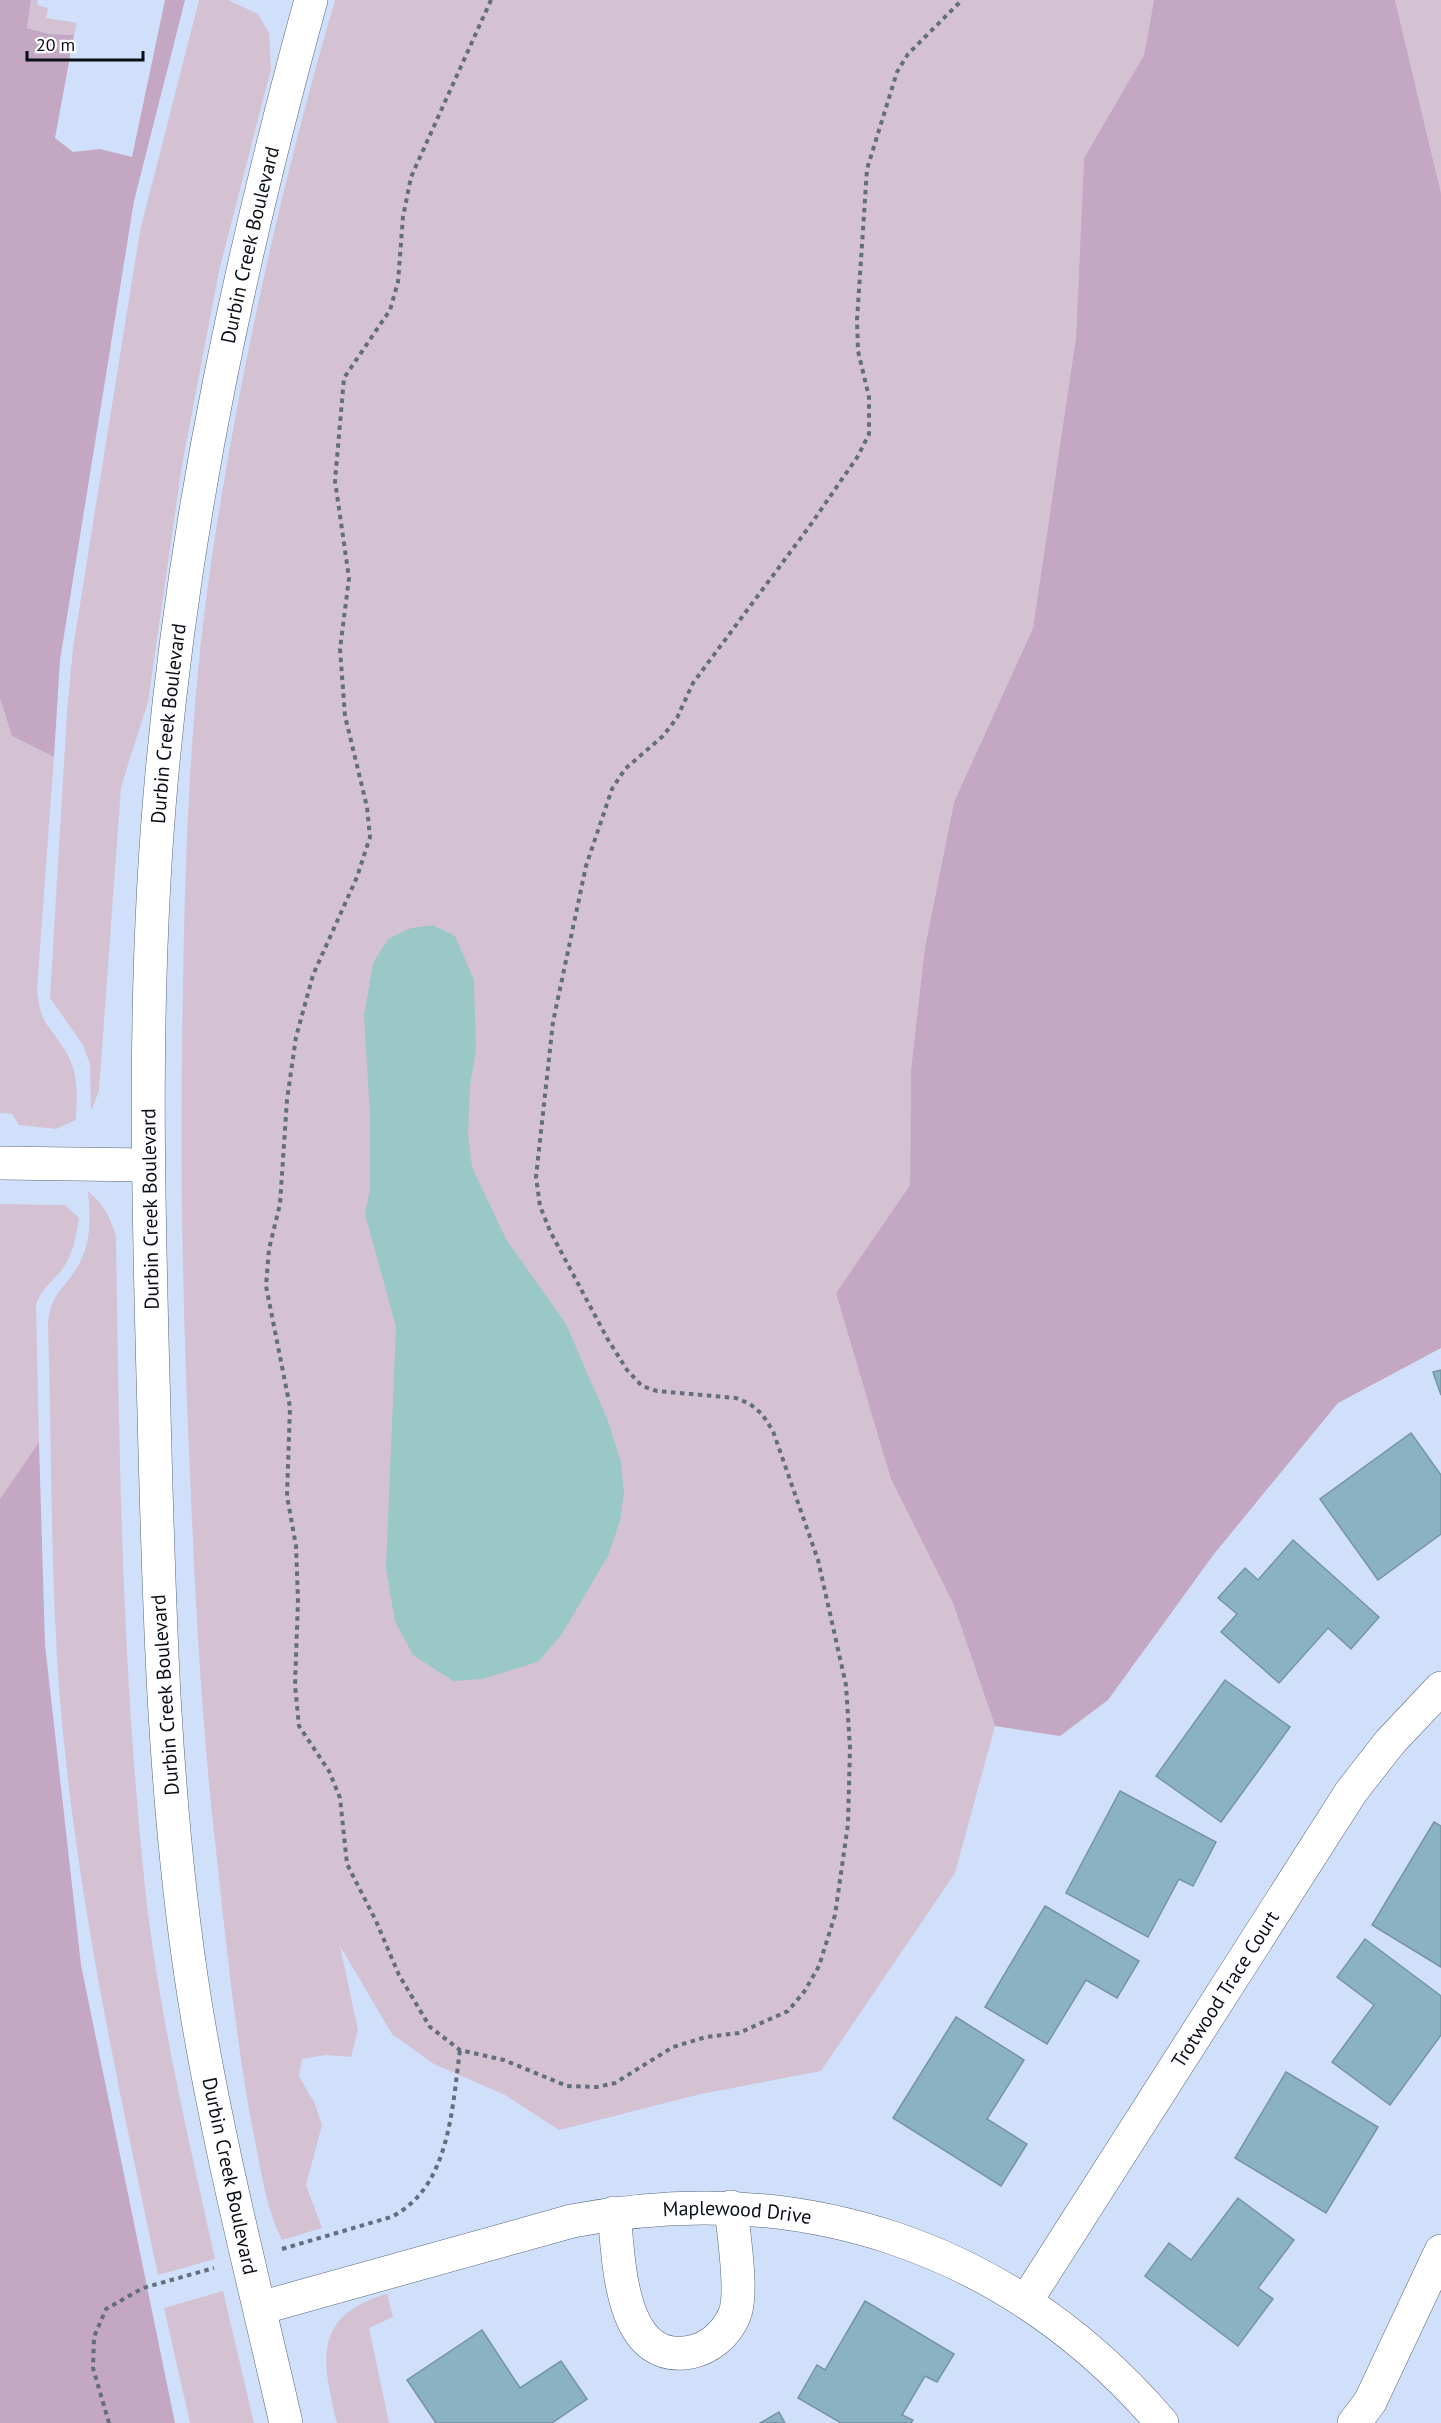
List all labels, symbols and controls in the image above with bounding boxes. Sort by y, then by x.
scale bar [27,24,142,62]
text: 20 m [36,33,75,56]
street label: Durbin Creek Boulevard [215,144,285,346]
street label: Durbin Creek Boulevard [145,622,192,825]
street label: Durbin Creek Boulevard [135,1108,165,1310]
street label: Durbin Creek Boulevard [145,1594,185,1796]
street label: Trotwood Trace Court [1165,1906,1285,2072]
street label: Durbin Creek Boulevard [196,2075,264,2277]
street label: Maplewood Drive [662,2195,814,2230]

